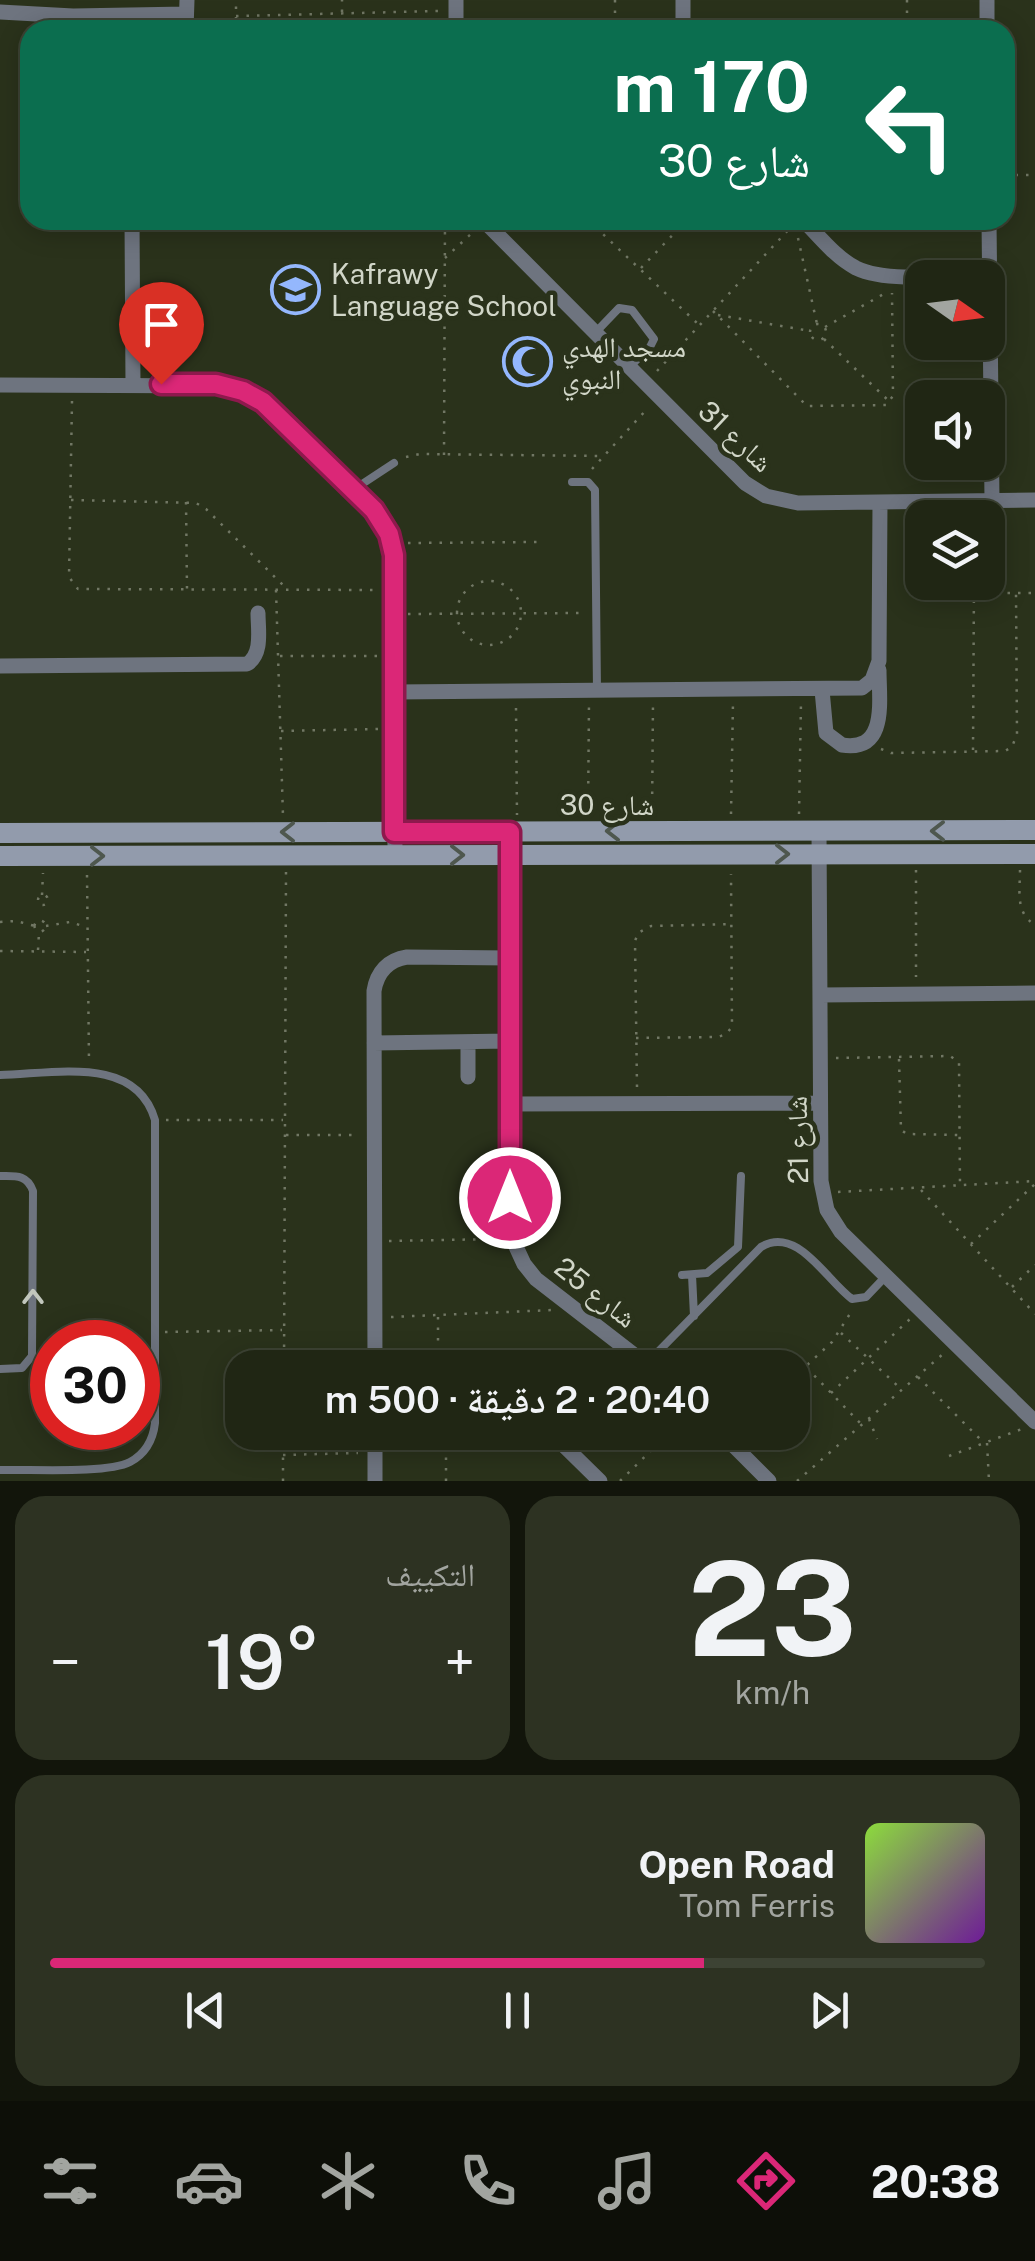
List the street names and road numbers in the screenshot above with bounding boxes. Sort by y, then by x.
street label: شارع 31 [691,394,780,480]
street label: شارع 30 [560,788,654,823]
street label: شارع 21 [780,1096,816,1184]
street label: شارع 25 [547,1250,643,1336]

